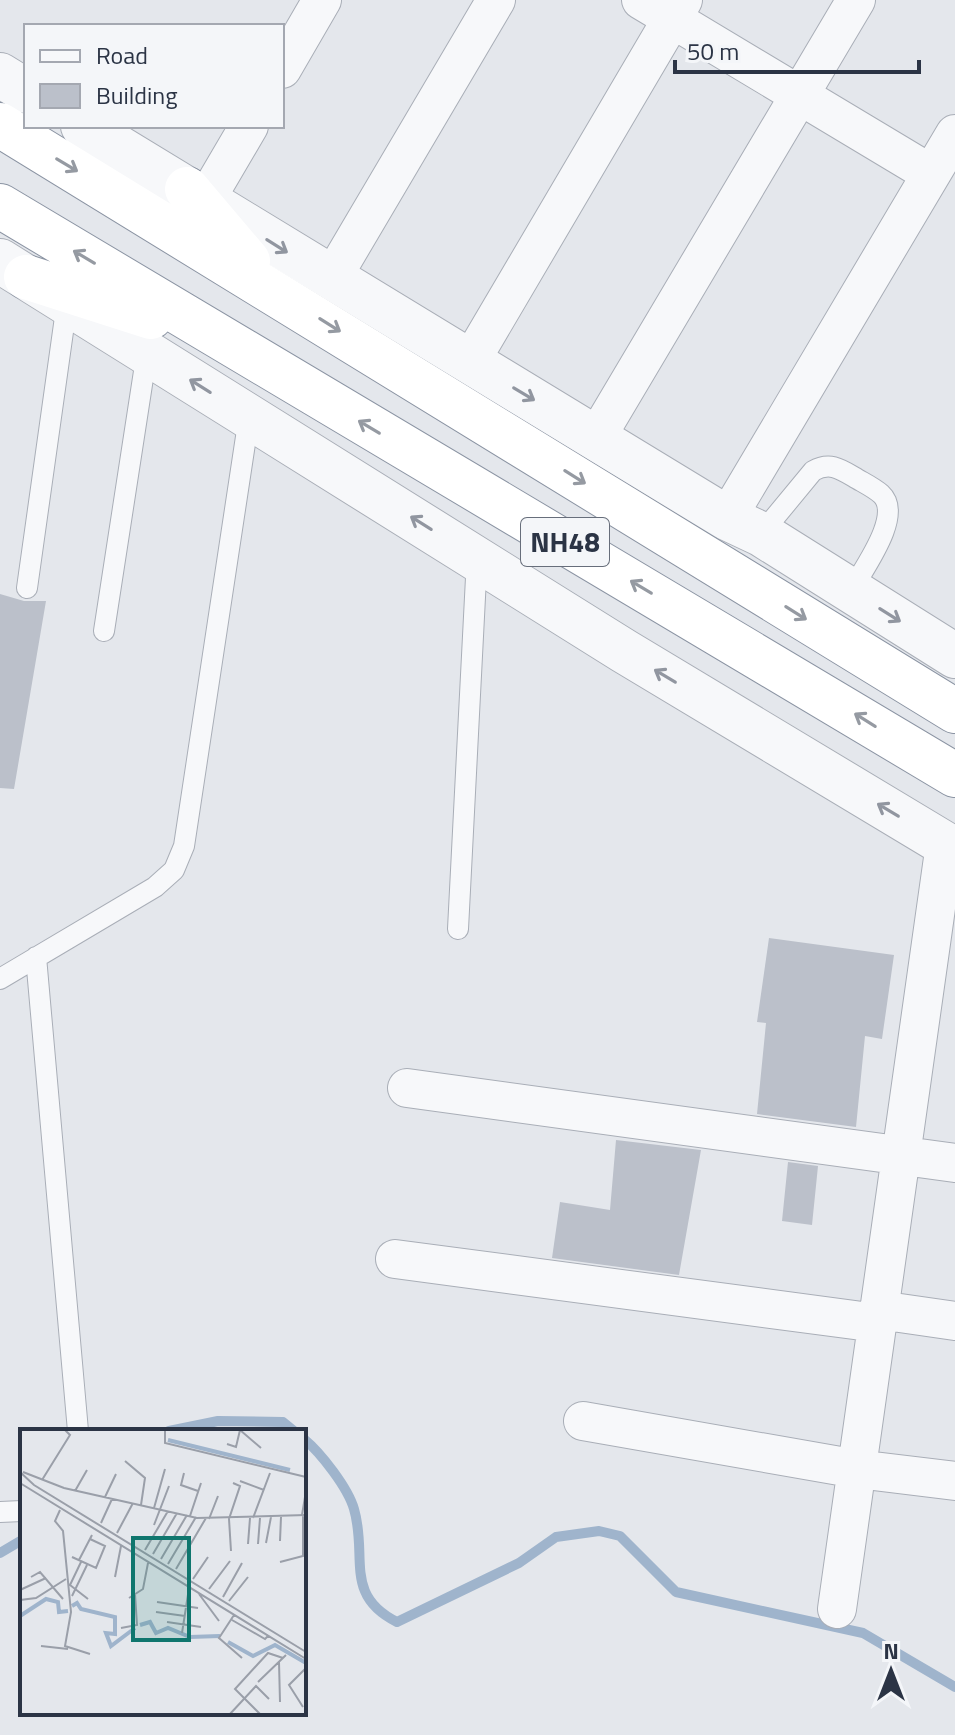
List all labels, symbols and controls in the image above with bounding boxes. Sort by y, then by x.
legend [24,24,284,128]
scale bar [675,24,919,74]
text: 50 m [687,33,739,69]
text: Road [96,37,148,73]
text: Building [96,77,178,113]
one-way arrow [55,158,78,174]
one-way arrow [265,238,288,254]
one-way arrow [73,248,96,264]
one-way arrow [318,318,341,334]
one-way arrow [189,377,212,393]
one-way arrow [512,387,535,403]
one-way arrow [358,418,381,434]
one-way arrow [563,469,586,485]
one-way arrow [410,515,433,531]
road number: NH48 [521,518,609,566]
one-way arrow [630,579,653,595]
one-way arrow [784,605,807,621]
one-way arrow [878,607,901,623]
one-way arrow [654,667,677,683]
one-way arrow [854,712,877,728]
one-way arrow [877,801,900,817]
inset map [20,1429,306,1715]
north arrow [851,1631,931,1711]
text: N [883,1634,899,1668]

